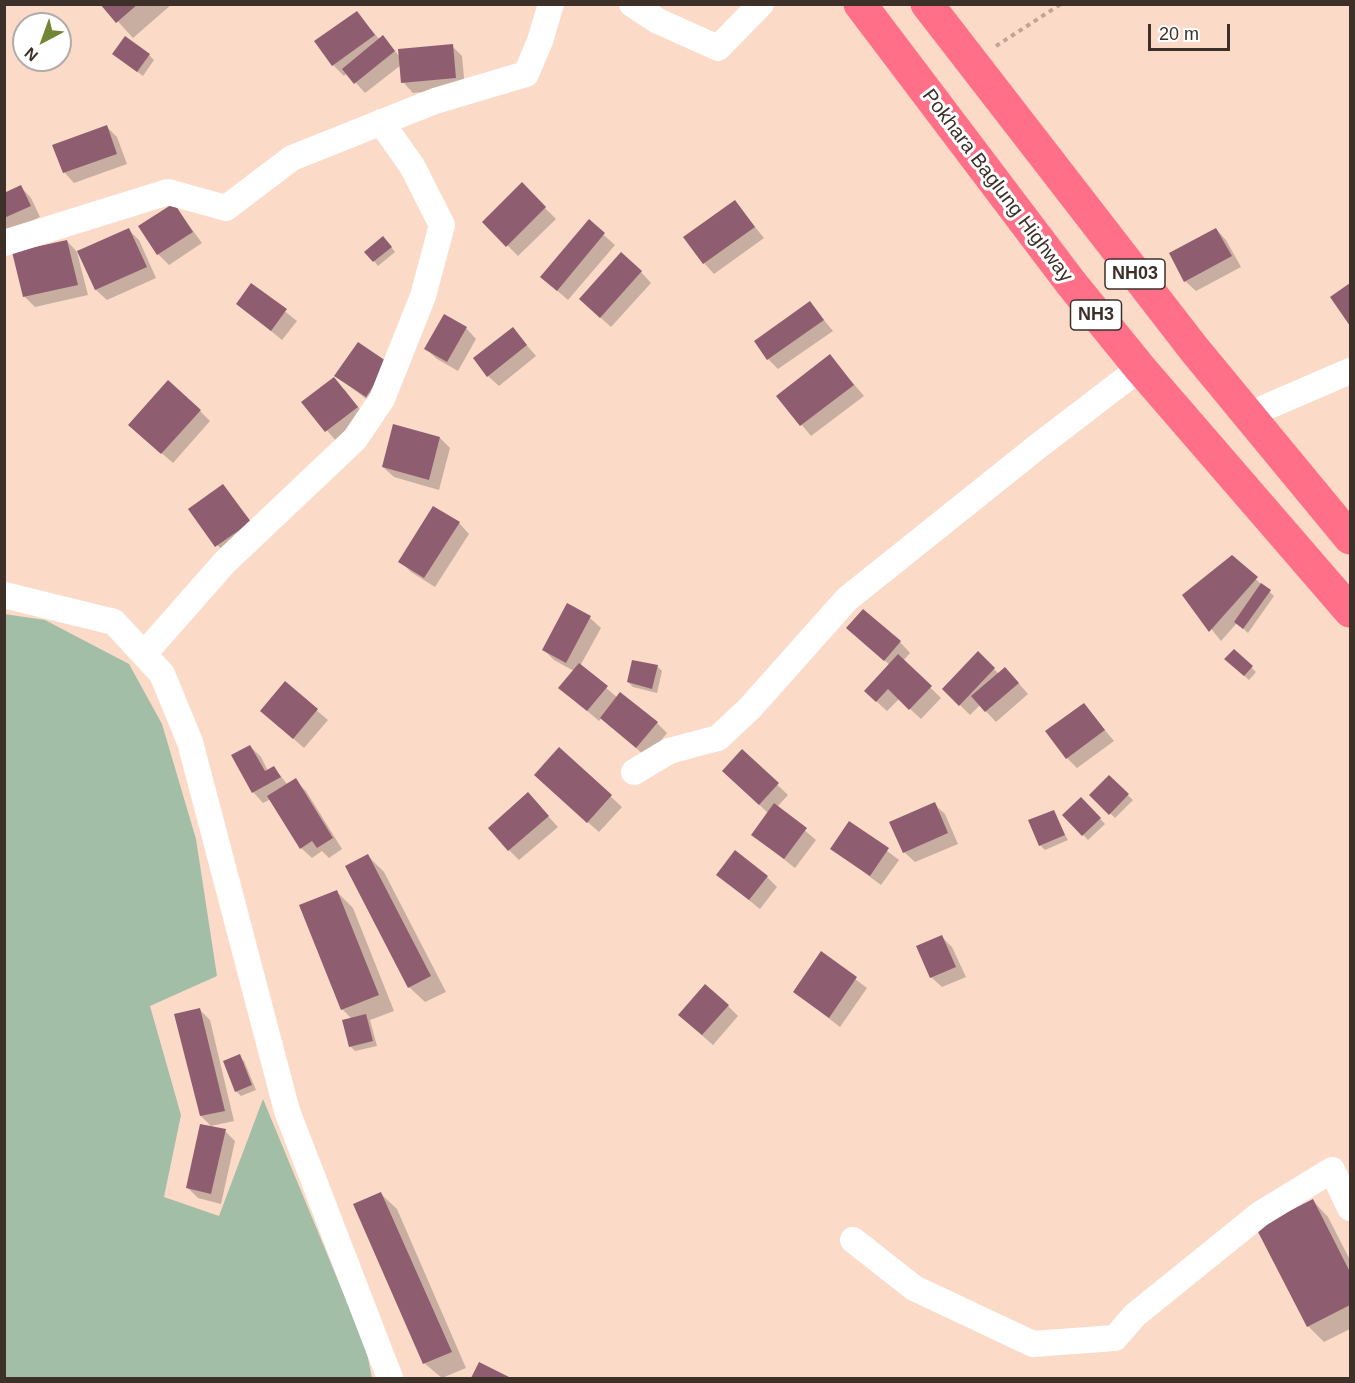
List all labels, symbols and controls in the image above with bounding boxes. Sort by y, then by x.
north arrow [12,12,72,72]
scale bar [1151,12,1234,50]
text: 20 m [1159,24,1199,44]
text: N [21,44,41,65]
street label: Pokhara Baglung Highway [916,85,1078,287]
road number: NH03 [1105,259,1165,289]
road number: NH3 [1070,300,1122,330]

